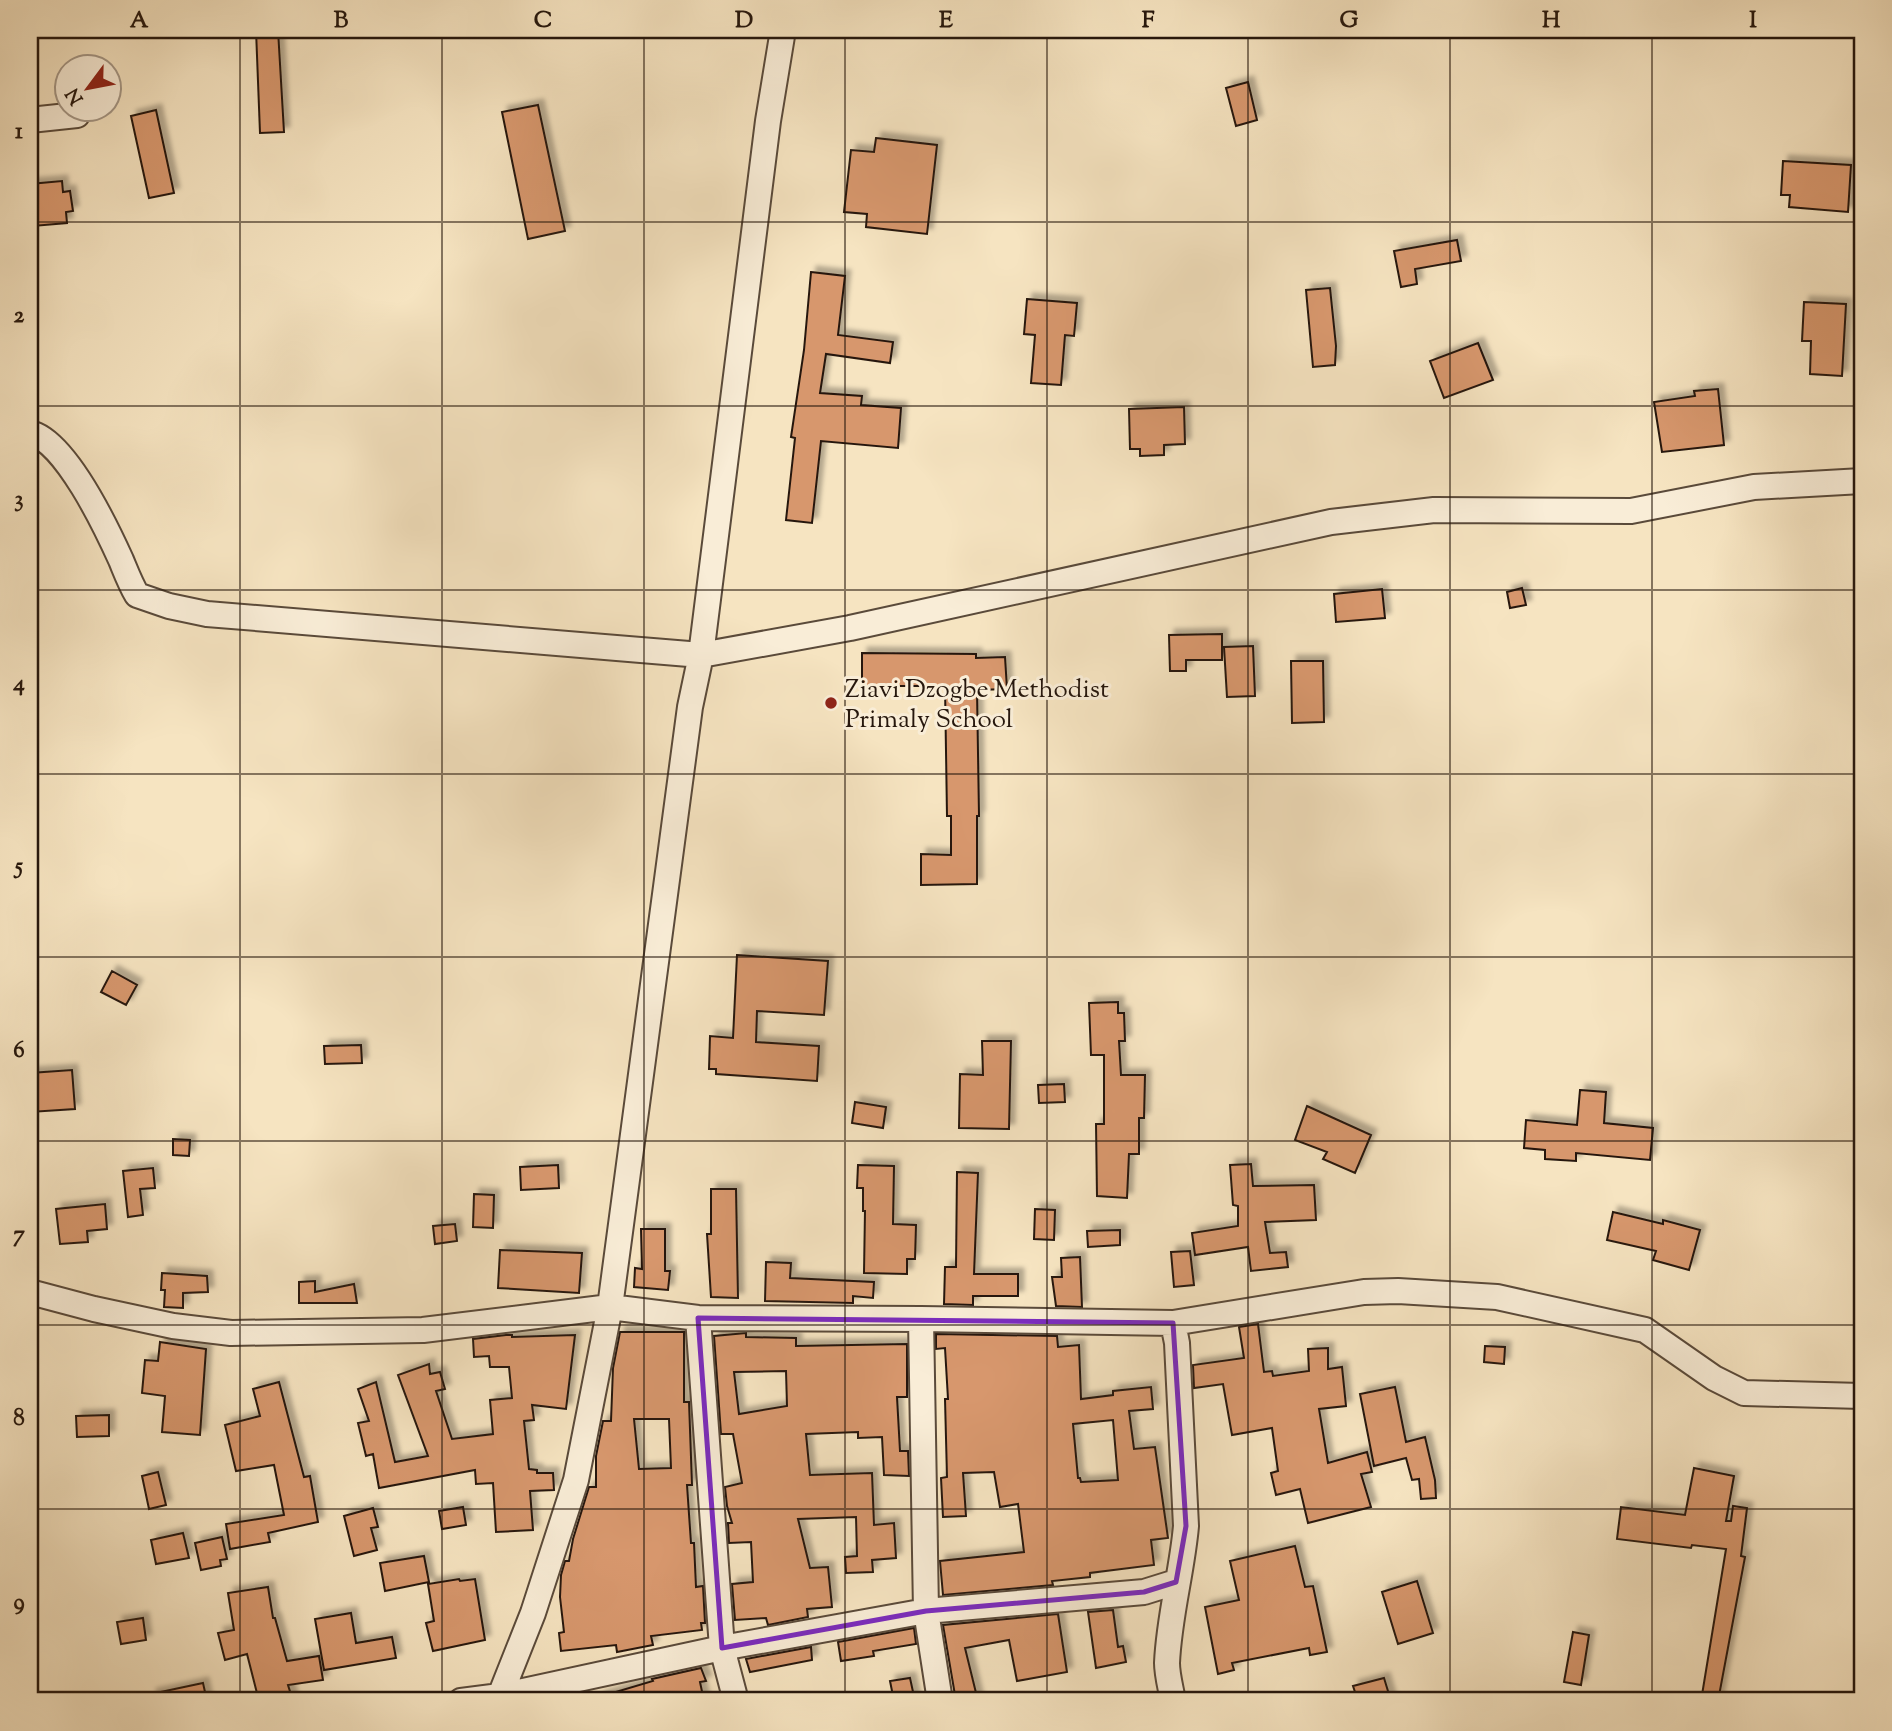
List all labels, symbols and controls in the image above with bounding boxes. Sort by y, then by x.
text: A [130,5,149,38]
text: B [334,5,349,38]
text: C [534,5,552,38]
text: D [735,5,753,38]
text: E [939,5,953,38]
text: F [1142,5,1155,38]
text: G [1340,5,1359,38]
text: H [1542,5,1561,38]
text: I [1749,5,1757,38]
north arrow [52,52,122,122]
text: N [60,82,91,109]
text: 1 [15,116,23,149]
text: 2 [14,300,25,333]
text: 3 [14,484,24,517]
text: 4 [12,668,25,701]
place label: Ziavi Dzogbe Methodist Primaly School [845,672,1109,739]
marker: Ziavi Dzogbe Methodist Primaly School [823,695,839,711]
text: 5 [13,851,23,884]
text: 6 [13,1035,25,1068]
text: 7 [13,1219,25,1252]
text: 8 [13,1403,25,1436]
text: 9 [13,1587,25,1620]

